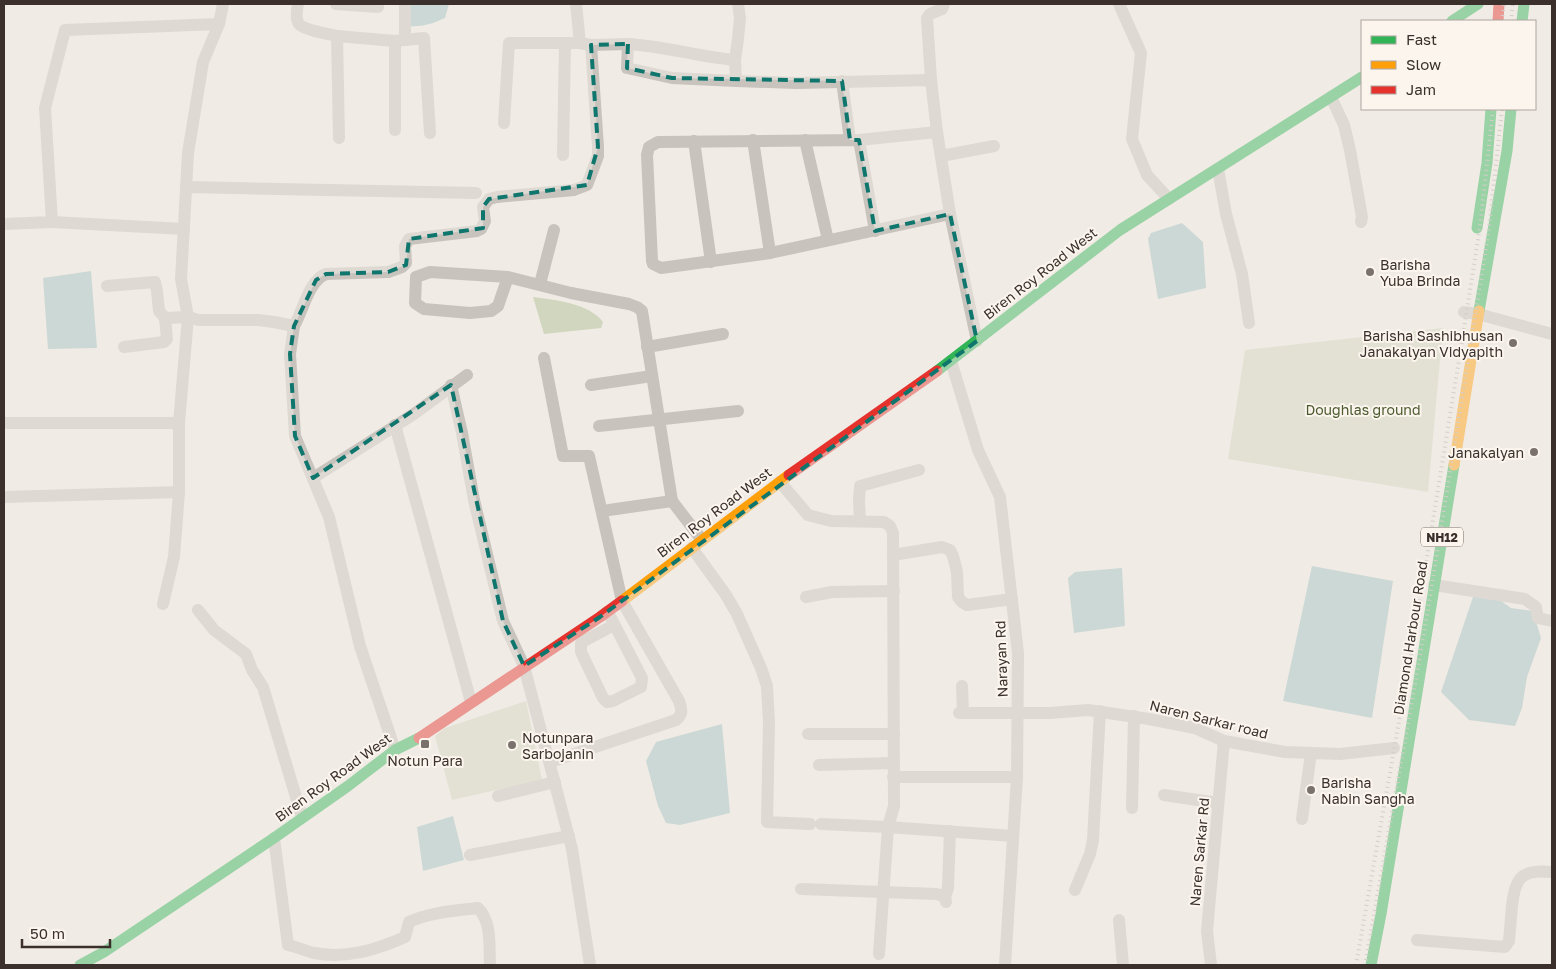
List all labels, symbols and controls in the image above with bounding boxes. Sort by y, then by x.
legend [1361,20,1536,110]
text: Fast [1406,30,1437,48]
text: Slow [1406,55,1441,73]
text: Jam [1406,80,1436,98]
street label: Biren Roy Road West [980,223,1100,323]
place label: Barisha Yuba Brinda [1380,256,1460,289]
marker: Barisha Yuba Brinda [1364,266,1376,278]
place label: Barisha Sashibhusan Janakalyan Vidyapith [1360,327,1503,360]
marker: Barisha Sashibhusan Janakalyan Vidyapith [1507,337,1519,349]
park label: Doughlas ground [1305,401,1421,418]
place label: Janakalyan [1448,444,1524,461]
marker: Janakalyan [1528,446,1540,458]
street label: Biren Roy Road West [653,463,775,561]
road number: NH12 [1421,528,1463,546]
street label: Diamond Harbour Road [1389,560,1431,716]
street label: Narayan Rd [991,620,1011,698]
street label: Naren Sarkar road [1148,696,1270,742]
street label: Biren Roy Road West [272,729,394,825]
place label: Notunpara Sarbojanin [522,729,594,762]
marker: Notun Para [419,738,431,750]
marker: Notunpara Sarbojanin [506,739,518,751]
place label: Notun Para [387,752,463,769]
place label: Barisha Nabin Sangha [1321,774,1415,807]
marker: Barisha Nabin Sangha [1305,784,1317,796]
street label: Naren Sarkar Rd [1186,797,1212,907]
scale bar [22,916,110,948]
text: 50 m [30,924,65,942]

